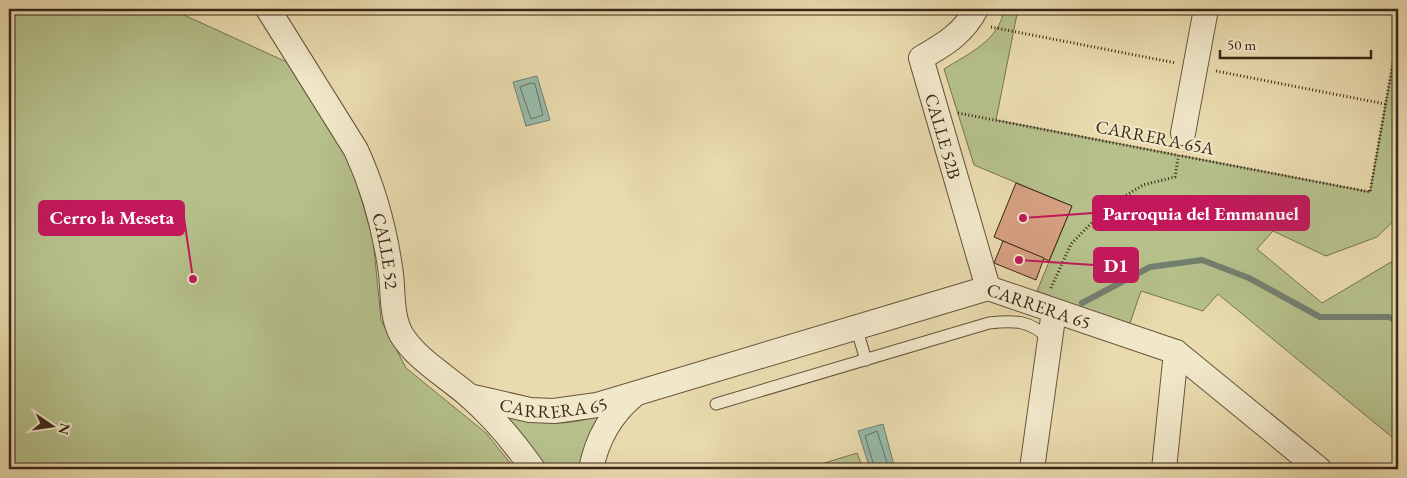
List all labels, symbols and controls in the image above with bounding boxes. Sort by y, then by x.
scale bar [1220,28,1371,60]
text: 50 m [1227,35,1256,54]
street label: CALLE 52B [920,90,967,181]
street label: CARRERA 65A [1094,114,1217,160]
callout: Parroquia del Emmanuel [1093,196,1309,230]
callout: Cerro la Meseta [39,201,184,235]
text: Parroquia del Emmanuel [1103,201,1300,226]
text: Cerro la Meseta [50,205,175,230]
street label: CALLE 52 [368,210,404,290]
callout: D1 [1094,248,1138,282]
text: D1 [1104,253,1128,278]
street label: CARRERA 65 [984,277,1094,334]
street label: CARRERA 65 [498,391,610,423]
north arrow [28,400,78,450]
text: N [54,421,75,437]

